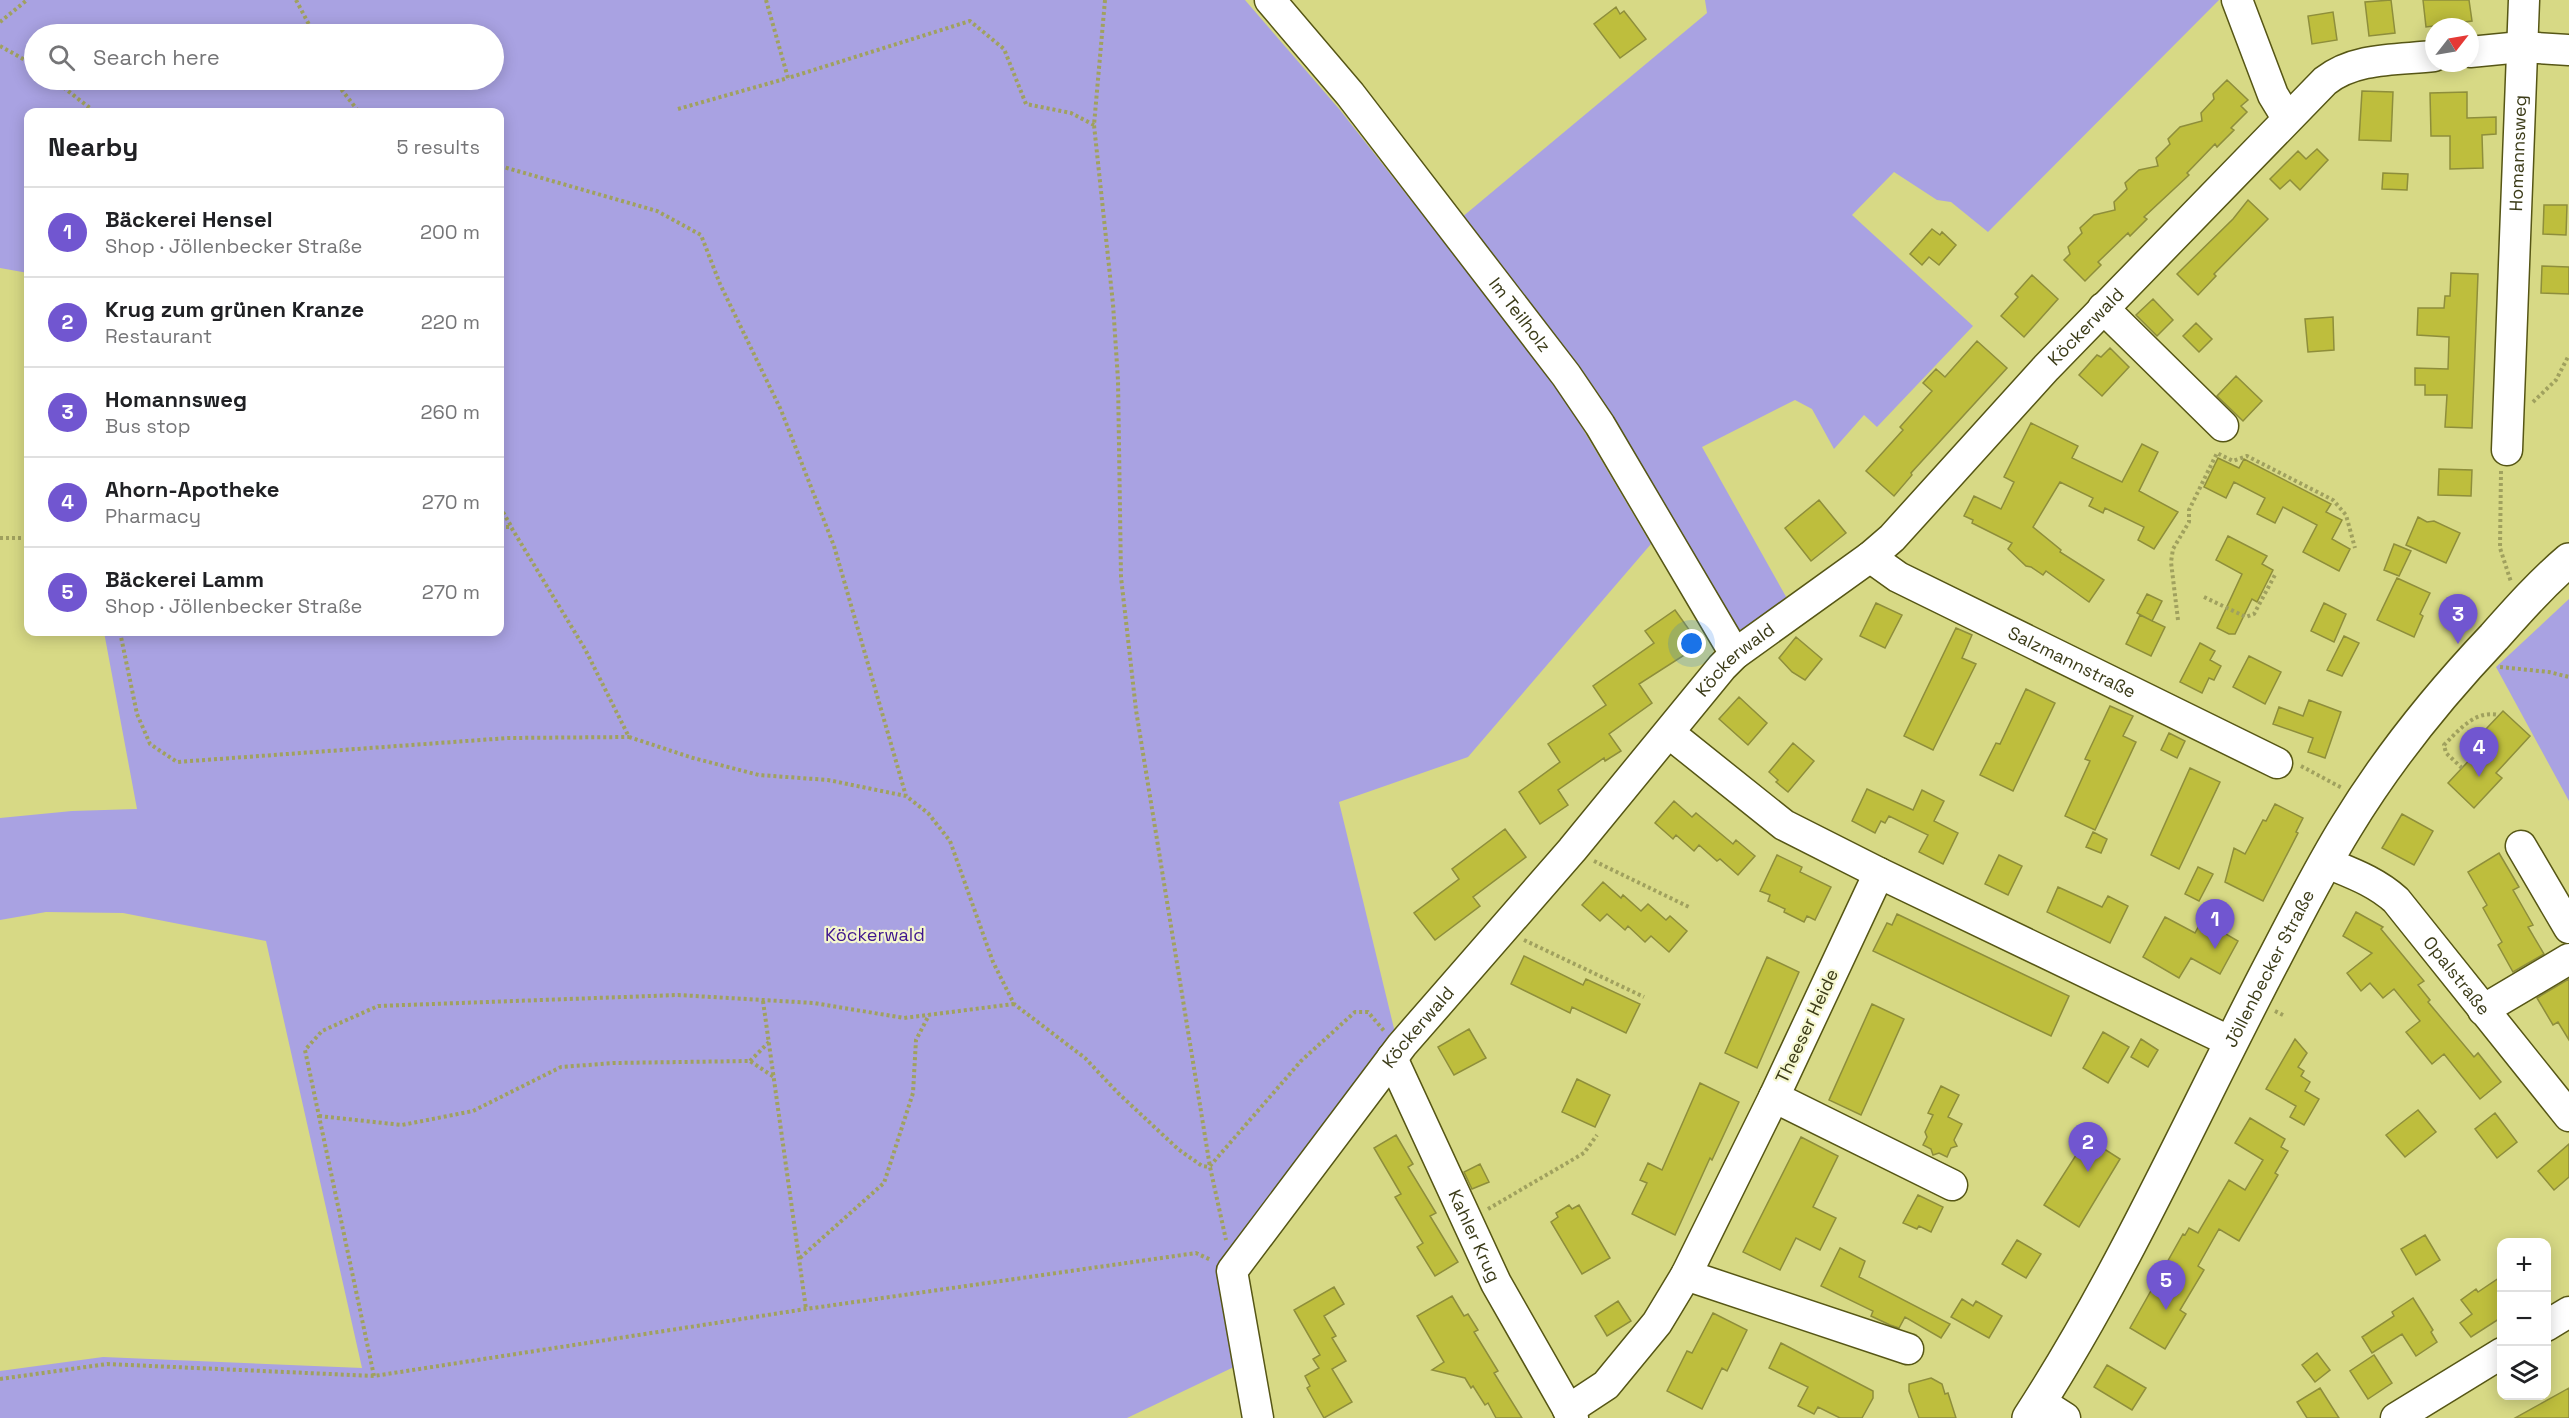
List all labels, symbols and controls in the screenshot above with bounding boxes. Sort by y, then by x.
north arrow [2425,18,2479,72]
search box [24,24,504,90]
icon: search [45,41,78,74]
text: Search here [93,43,220,71]
street label: Homannsweg [2504,94,2531,212]
text: Nearby [48,130,138,164]
text: 5 results [396,134,480,160]
text: Bäckerei Hensel [105,205,273,233]
text: 1 [63,219,72,245]
text: 200 m [420,219,480,245]
text: Shop · Jöllenbecker Straße [105,233,362,259]
street label: Im Teilholz [1484,273,1556,357]
street label: Köckerwald [2043,283,2129,370]
text: Krug zum grünen Kranze [105,295,364,323]
text: 2 [62,309,73,335]
text: 220 m [421,309,480,335]
text: Restaurant [105,323,212,349]
text: Homannsweg [105,385,247,413]
text: 3 [61,399,74,425]
text: 260 m [421,399,480,425]
text: Bus stop [105,413,191,439]
text: Ahorn-Apotheke [105,475,279,503]
text: 4 [61,489,74,515]
text: 270 m [422,489,480,515]
text: Pharmacy [105,503,201,529]
text: Bäckerei Lamm [105,565,264,593]
text: 5 [62,579,74,605]
text: 270 m [422,579,480,605]
text: Shop · Jöllenbecker Straße [105,593,362,619]
pin: 3 [2438,594,2478,644]
street label: Köckerwald [1690,617,1779,701]
street label: Salzmannstraße [2004,621,2140,703]
your location [1677,629,1706,658]
pin: 4 [2460,728,2498,777]
street label: Jöllenbecker Straße [2219,885,2319,1051]
pin: 1 [2196,900,2234,949]
park label: Köckerwald [825,923,925,946]
street label: Opalstraße [2418,931,2496,1020]
street label: Theeser Heide [1770,965,1843,1087]
street label: Köckerwald [1377,981,1459,1072]
pin: 2 [2068,1122,2108,1172]
street label: Kahler Krug [1443,1186,1506,1286]
map controls [2497,1238,2551,1400]
button: + [2497,1238,2551,1292]
pin: 5 [2146,1260,2186,1310]
button: − [2497,1292,2551,1346]
button: layers [2497,1346,2551,1400]

